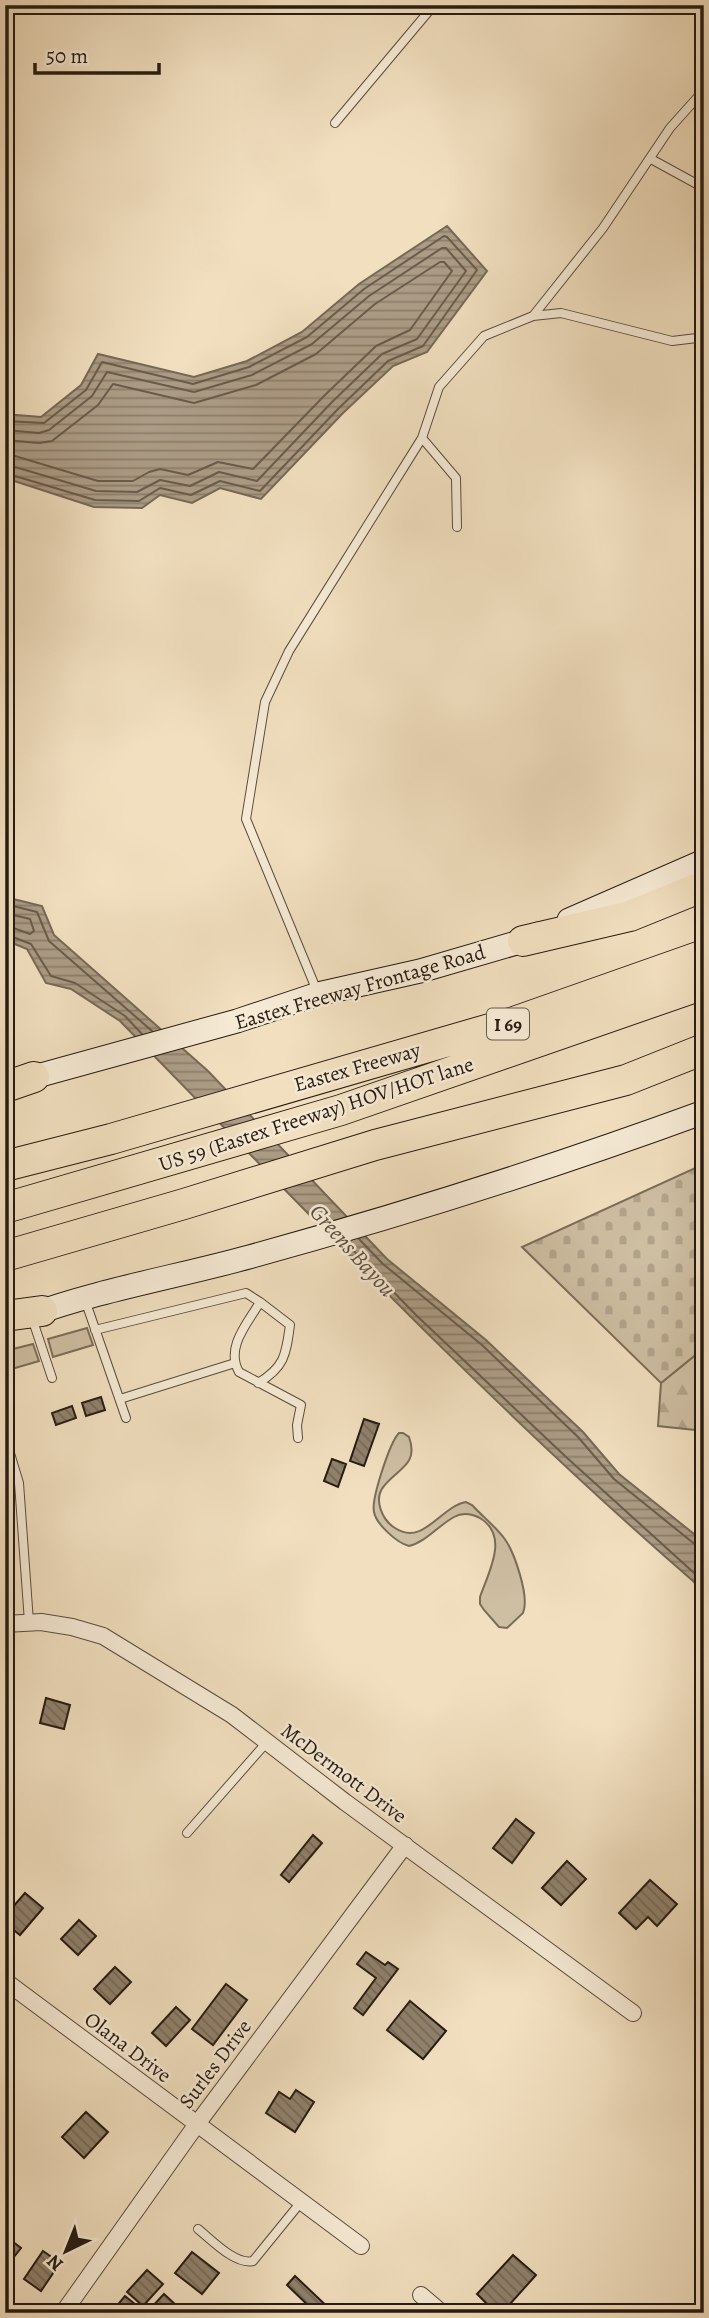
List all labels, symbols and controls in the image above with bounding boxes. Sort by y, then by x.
scale bar [35,32,159,76]
text: 50 m [46,42,88,70]
street label: Eastex Freeway Frontage Road [232,938,489,1036]
road number: I 69 [487,1008,529,1040]
street label: Eastex Freeway [290,1035,424,1098]
street label: US 59 (Eastex Freeway) HOV/HOT lane [155,1050,477,1178]
water label: Greens Bayou [302,1197,403,1304]
street label: McDermott Drive [275,1716,413,1830]
street label: Olana Drive [79,2005,177,2089]
street label: Surles Drive [172,2014,258,2114]
north arrow [32,2216,102,2286]
text: N [41,2248,69,2277]

